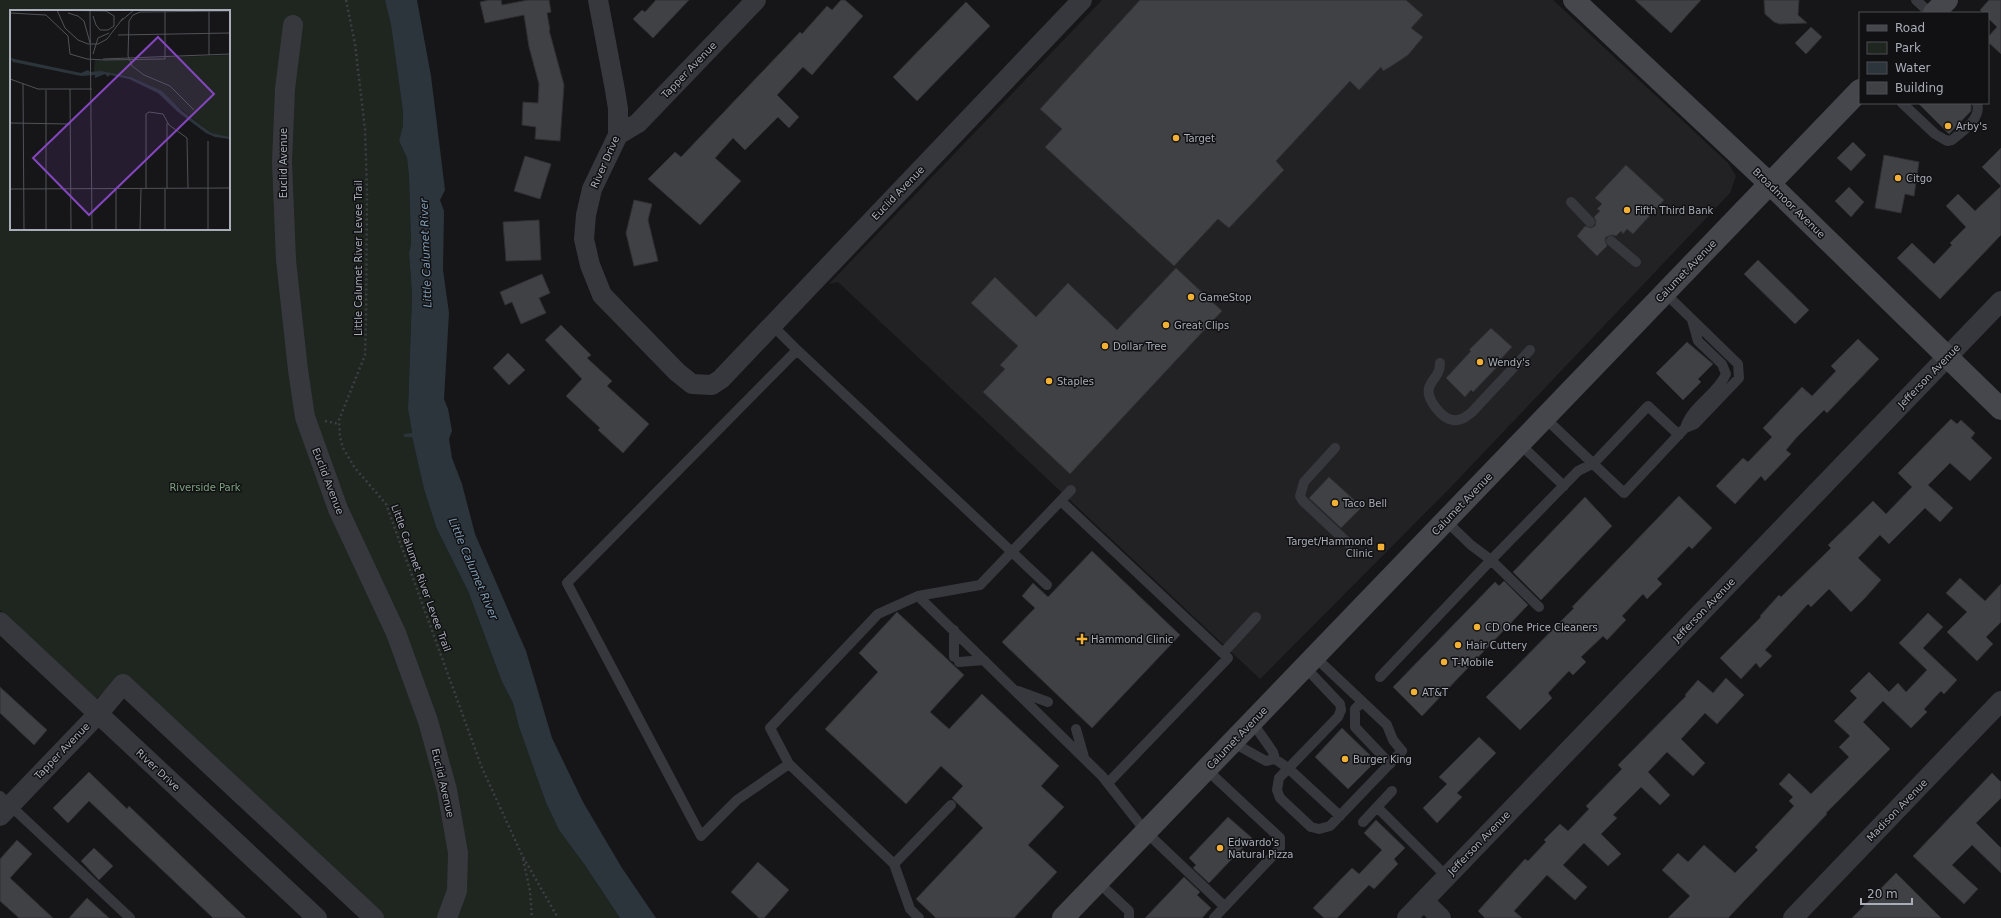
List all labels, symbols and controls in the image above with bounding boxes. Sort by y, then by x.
inset map [10,10,230,230]
legend [1859,12,1989,104]
text: Road [1895,21,1925,35]
street label: Tapper Avenue [659,40,719,101]
text: Park [1895,41,1921,55]
text: Water [1895,61,1931,75]
text: Building [1895,81,1944,95]
marker: Arby's [1943,121,1953,131]
place label: Arby's [1956,121,1987,132]
street label: Euclid Avenue [278,128,289,198]
marker: Target [1171,133,1181,143]
place label: Target [1183,133,1215,144]
street label: River Drive [589,134,621,190]
street label: Euclid Avenue [870,164,926,222]
street label: Broadmoor Avenue [1751,166,1827,240]
marker: Citgo [1893,173,1903,183]
place label: Citgo [1906,173,1932,184]
street label: Little Calumet River Levee Trail [353,180,364,336]
water label: Little Calumet River [418,197,434,308]
marker: Fifth Third Bank [1622,205,1632,215]
place label: Fifth Third Bank [1635,205,1714,216]
street label: Calumet Avenue [1653,238,1719,304]
marker: GameStop [1186,292,1196,302]
place label: GameStop [1199,292,1252,303]
marker: Great Clips [1161,320,1171,330]
place label: Great Clips [1174,320,1229,331]
marker: Dollar Tree [1100,341,1110,351]
place label: Dollar Tree [1113,341,1167,352]
street label: Jefferson Avenue [1895,342,1962,411]
marker: Wendy's [1475,357,1485,367]
place label: Wendy's [1488,357,1530,368]
marker: Staples [1044,376,1054,386]
place label: Staples [1057,376,1094,387]
street label: Euclid Avenue [310,446,346,516]
street label: Calumet Avenue [1429,471,1495,537]
park label: Riverside Park [169,482,241,493]
marker: Taco Bell [1330,498,1340,508]
place label: Taco Bell [1342,498,1387,509]
street label: Little Calumet River Levee Trail [389,503,453,653]
water label: Little Calumet River [446,516,501,623]
place label: Target/Hammond Clinic [1286,536,1373,559]
marker: Target/Hammond Clinic [1376,542,1386,552]
street label: Jefferson Avenue [1670,576,1737,645]
marker: CD One Price Cleaners [1472,622,1482,632]
place label: CD One Price Cleaners [1485,622,1598,633]
marker: Hammond Clinic [1076,633,1088,645]
place label: Hammond Clinic [1091,634,1173,645]
marker: Hair Cuttery [1453,640,1463,650]
place label: Hair Cuttery [1466,640,1527,651]
marker: T-Mobile [1439,657,1449,667]
place label: T-Mobile [1451,657,1494,668]
marker: AT&T [1409,687,1419,697]
place label: AT&T [1422,687,1449,698]
street label: Calumet Avenue [1204,705,1270,771]
street label: Tapper Avenue [32,721,92,782]
street label: River Drive [134,747,182,793]
street label: Euclid Avenue [430,747,456,819]
marker: Burger King [1340,754,1350,764]
place label: Burger King [1353,754,1412,765]
street label: Madison Avenue [1865,777,1929,843]
street label: Jefferson Avenue [1445,809,1512,878]
place label: Edwardo's Natural Pizza [1228,837,1293,860]
marker: Edwardo's Natural Pizza [1215,843,1225,853]
scale bar [1861,880,1912,906]
text: 20 m [1867,887,1898,901]

